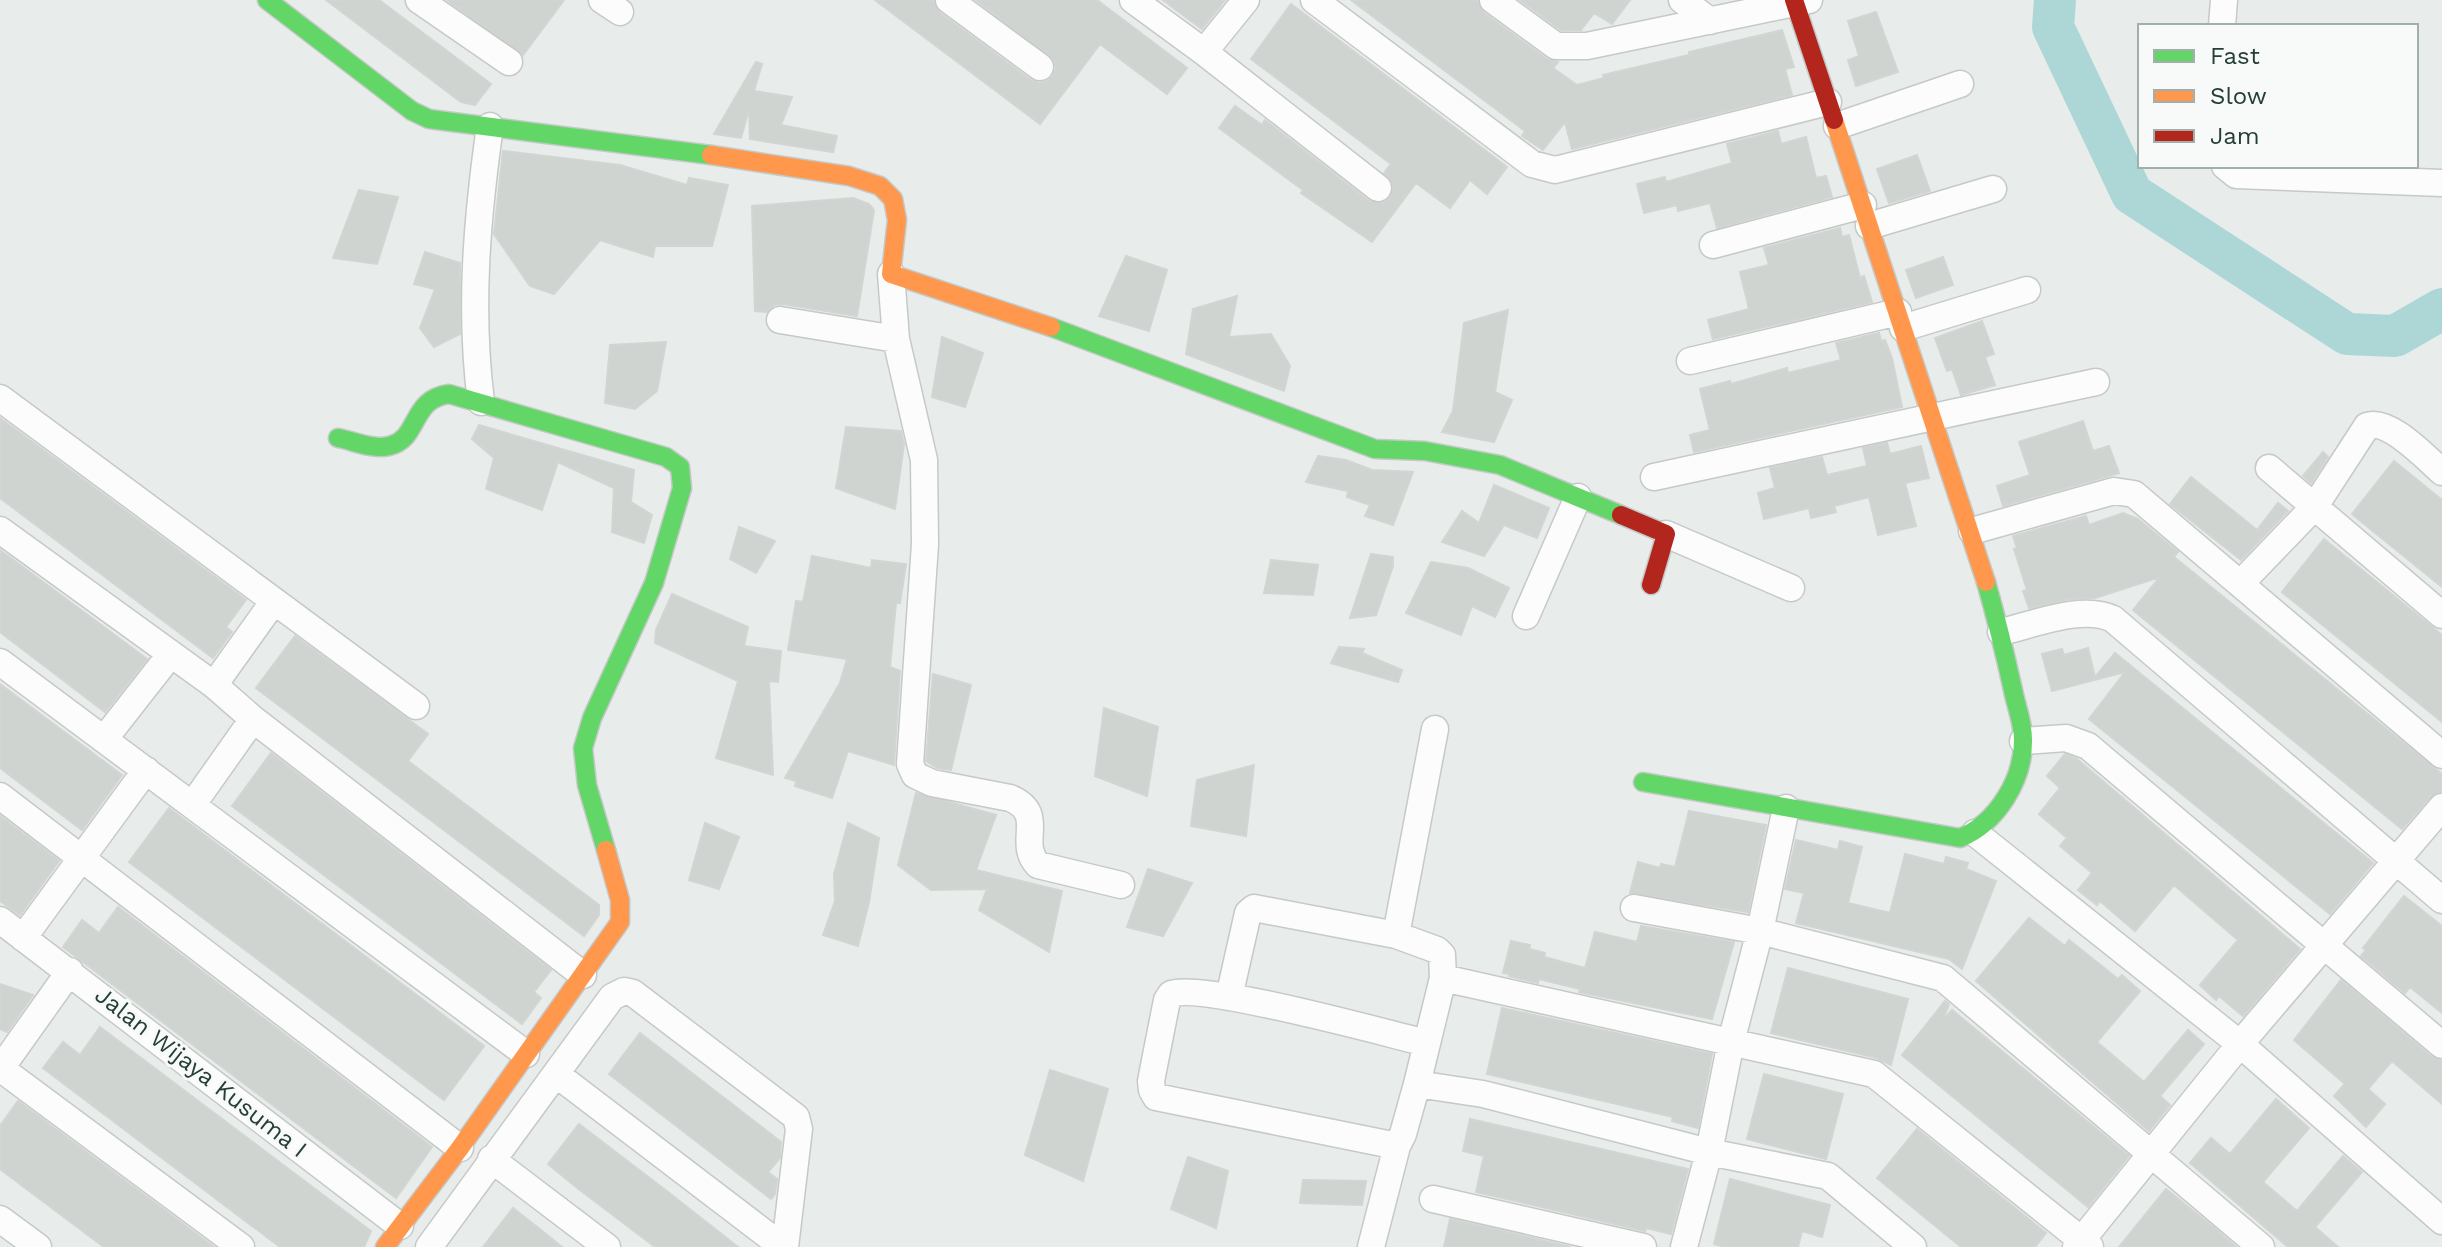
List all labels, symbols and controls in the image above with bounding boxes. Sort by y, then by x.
legend [2138,24,2418,168]
text: Fast [2210,42,2260,70]
text: Slow [2210,82,2267,110]
text: Jam [2210,122,2260,150]
street label: Jalan Wijaya Kusuma I [90,981,312,1163]

